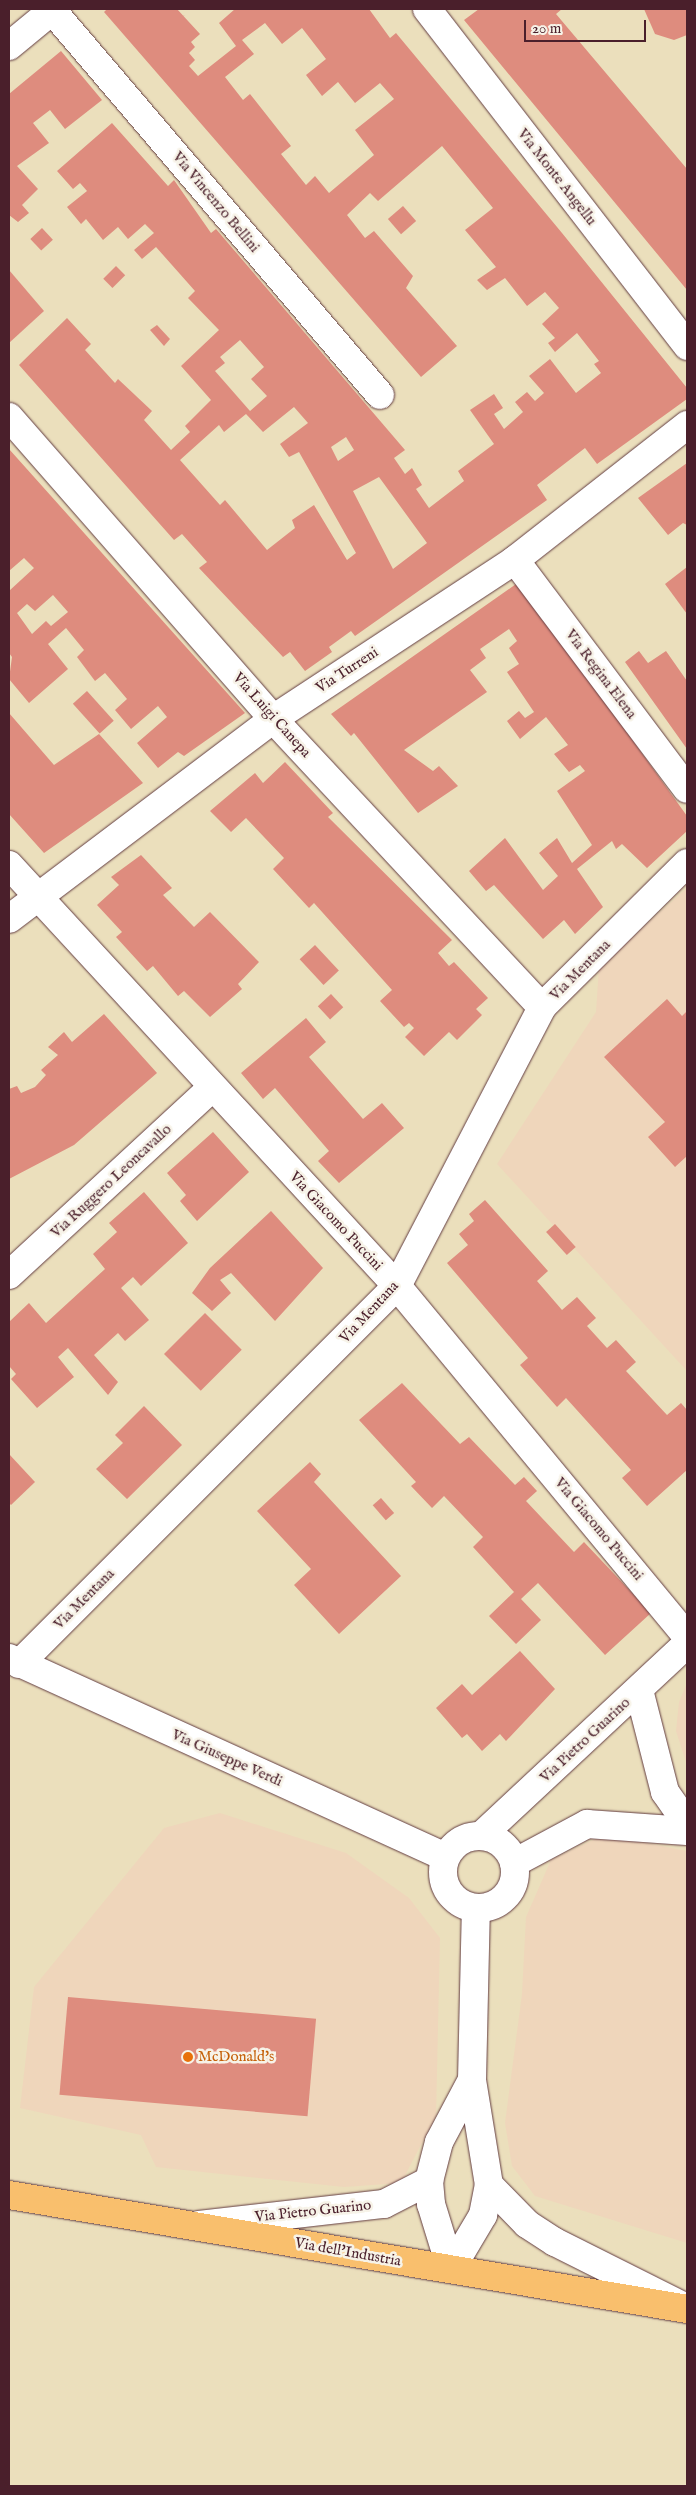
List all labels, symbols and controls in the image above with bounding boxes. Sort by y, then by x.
scale bar [526,10,648,42]
text: 20 m [532,19,561,38]
street label: Via Monte Angellu [514,125,600,229]
street label: Via Vincenzo Bellini [169,148,263,256]
street label: Via Regina Elena [561,626,641,722]
street label: Via Turreni [312,643,382,697]
street label: Via Luigi Canepa [229,669,315,761]
street label: Via Mentana [546,936,614,1004]
street label: Via Ruggero Leoncavallo [47,1120,175,1242]
street label: Via Giacomo Puccini [286,1168,386,1274]
street label: Via Mentana [336,1277,402,1347]
street label: Via Giacomo Puccini [551,1474,647,1584]
street label: Via Mentana [50,1565,118,1633]
street label: Via Pietro Guarino [536,1694,634,1786]
street label: Via Giuseppe Verdi [169,1726,285,1790]
place label: McDonald's [198,2048,274,2066]
marker: McDonald's [182,2051,194,2063]
street label: Via Pietro Guarino [254,2196,372,2226]
street label: Via dell'Industria [294,2234,402,2270]

